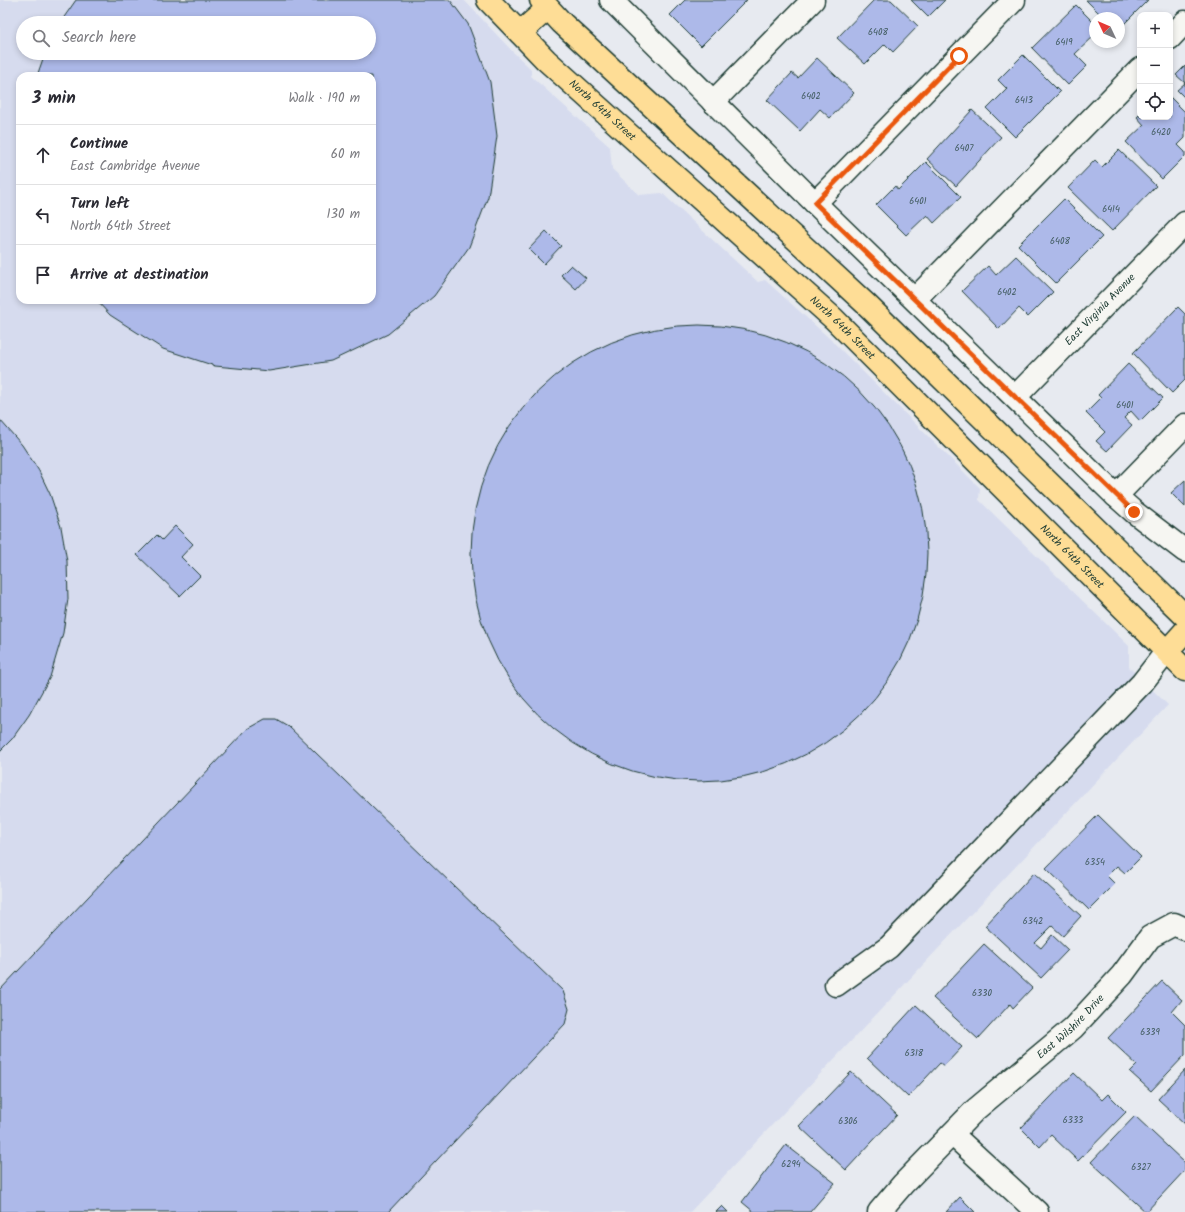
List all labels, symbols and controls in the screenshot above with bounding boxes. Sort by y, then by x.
north arrow [1089,12,1125,48]
map controls [1137,12,1173,120]
button: + [1137,12,1173,48]
search box [16,16,376,60]
house number: 6408 [868,25,889,40]
text: Search here [62,26,136,50]
icon: search [30,27,52,49]
house number: 6419 [1055,35,1073,50]
route start [950,47,968,65]
button: − [1137,48,1173,84]
street label: North 64th Street [564,75,640,146]
button: locate [1137,84,1173,120]
text: 3 min [32,85,76,112]
text: Walk · 190 m [288,88,360,109]
house number: 6402 [801,89,821,104]
house number: 6413 [1015,93,1033,108]
house number: 6420 [1151,125,1171,140]
text: Continue [70,132,128,156]
house number: 6407 [955,141,974,156]
icon: ahead [32,144,54,166]
text: 60 m [331,144,360,165]
text: East Cambridge Avenue [70,156,200,177]
text: Turn left [70,192,130,216]
house number: 6401 [909,194,927,209]
house number: 6414 [1102,202,1120,217]
icon: left [32,204,54,226]
text: 130 m [326,204,360,225]
text: North 64th Street [70,216,171,237]
house number: 6408 [1050,234,1071,249]
text: Arrive at destination [70,263,209,287]
icon: arrive [32,264,54,286]
street label: East Virginia Avenue [1060,269,1140,350]
house number: 6402 [997,285,1017,300]
street label: North 64th Street [805,292,880,365]
house number: 6401 [1116,398,1134,413]
route end [1125,503,1143,521]
street label: North 64th Street [1035,520,1109,594]
house number: 6354 [1085,855,1105,870]
house number: 6342 [1023,914,1043,929]
house number: 6330 [972,986,992,1001]
street label: East Wilshire Drive [1033,990,1109,1064]
house number: 6339 [1140,1025,1160,1040]
house number: 6318 [905,1046,924,1061]
house number: 6333 [1063,1113,1083,1128]
house number: 6306 [838,1114,858,1129]
house number: 6294 [781,1157,801,1172]
house number: 6327 [1131,1160,1152,1175]

